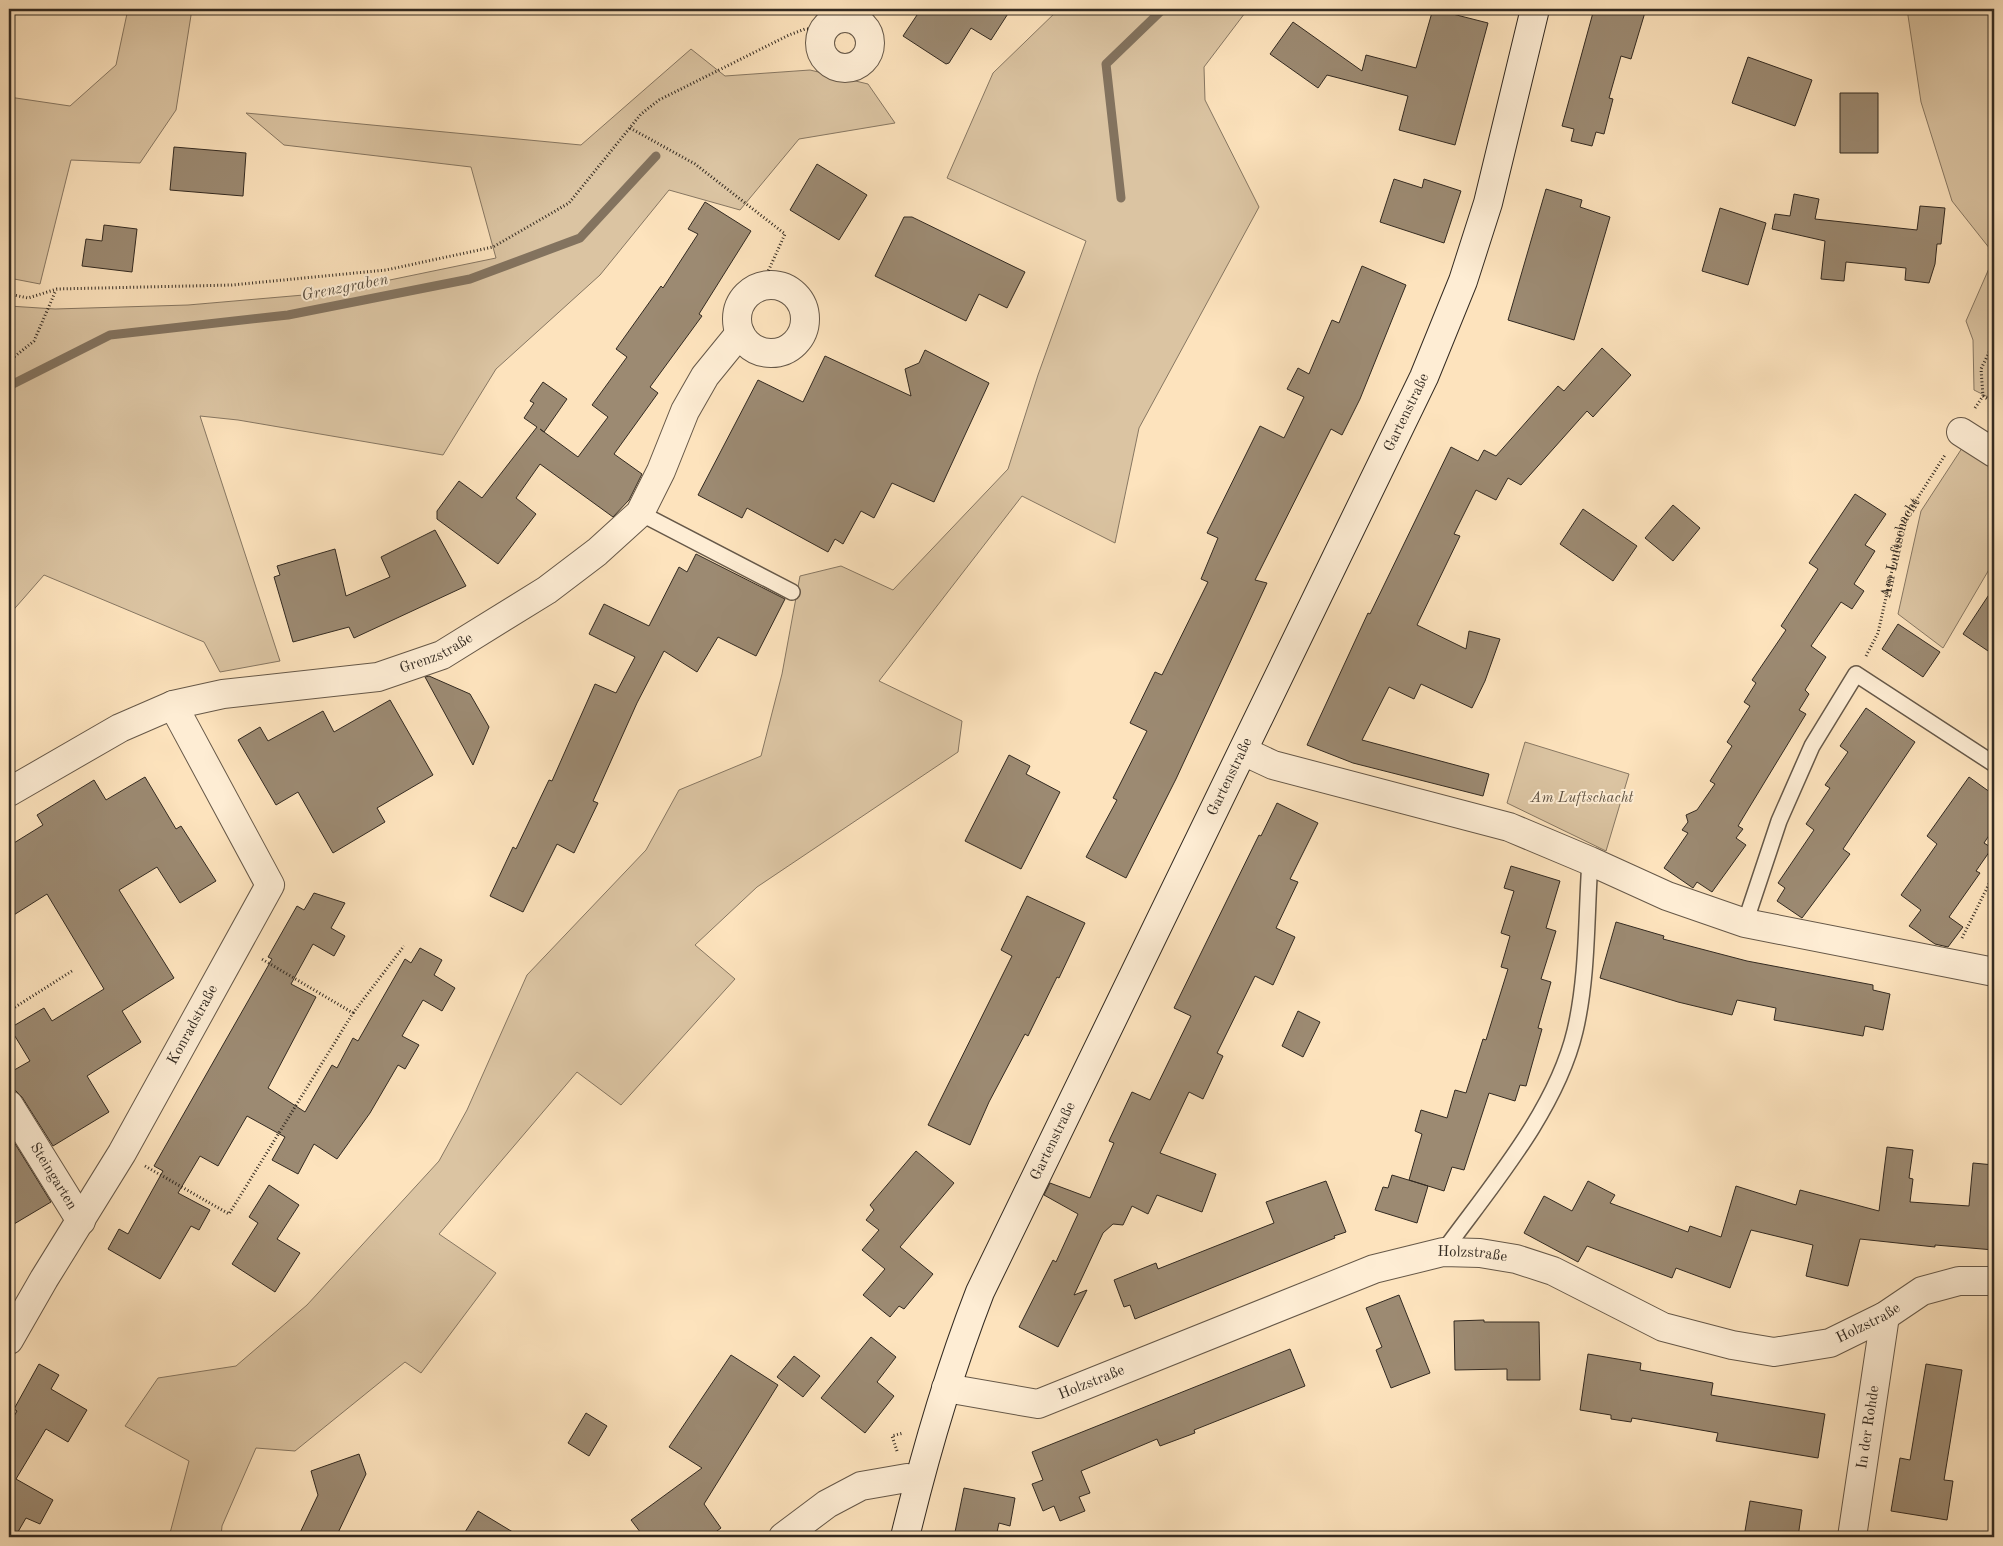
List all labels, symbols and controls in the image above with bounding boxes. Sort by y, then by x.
water label: Grenzgraben [300,272,390,304]
street label: Gartenstraße [1382,371,1432,454]
street label: Am Luftschacht [1878,495,1923,600]
street label: Grenzstraße [398,630,476,676]
street label: Gartenstraße [1205,735,1255,818]
park label: Am Luftschacht [1530,791,1634,806]
street label: Konradstraße [165,982,221,1067]
street label: Gartenstraße [1028,1100,1078,1183]
street label: Steingarten [27,1140,80,1212]
street label: Holzstraße [1437,1244,1508,1265]
street label: Holzstraße [1834,1300,1903,1346]
street label: Holzstraße [1056,1362,1127,1403]
street label: In der Rohde [1855,1384,1882,1470]

